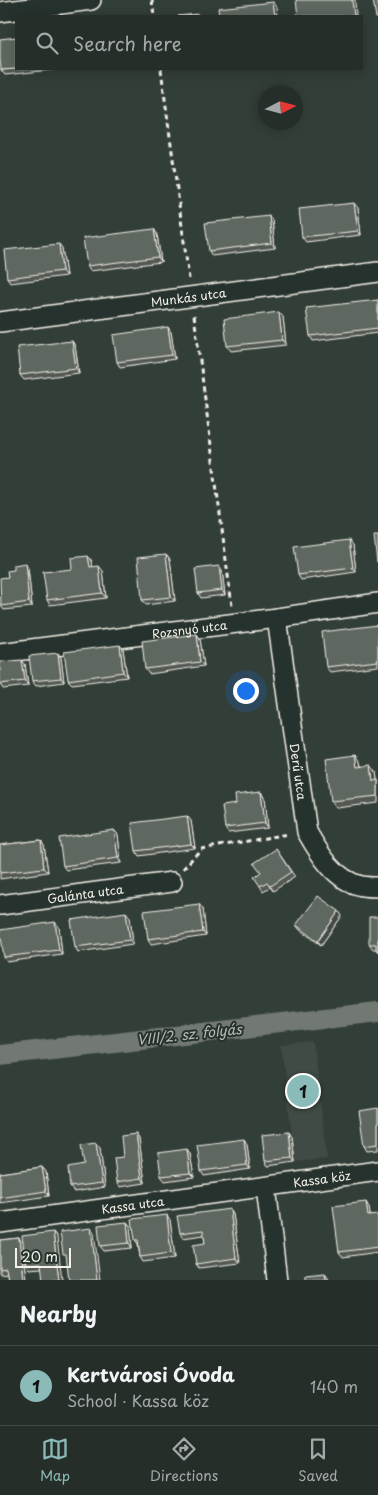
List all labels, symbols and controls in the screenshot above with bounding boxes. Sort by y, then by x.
search box [15,15,363,70]
icon: search [33,29,61,57]
text: Search here [73,29,182,57]
north arrow [258,85,303,130]
street label: Munkás utca [150,283,228,311]
street label: Rozsnyó utca [151,615,229,643]
your location [233,678,259,704]
street label: Derű utca [286,742,311,802]
street label: Galánta utca [46,880,125,908]
water label: VIII/2. sz. folyás [135,1018,244,1050]
pin: 1 [287,1072,319,1110]
street label: Kassa köz [292,1166,352,1192]
street label: Kassa utca [100,1191,166,1218]
scale bar [15,1245,71,1268]
text: 20 m [22,1246,58,1267]
text: Nearby [20,1297,97,1329]
text: Kertvárosi Óvoda [67,1360,235,1388]
text: 1 [32,1374,40,1398]
text: 140 m [310,1374,358,1398]
text: School · Kassa köz [67,1388,209,1412]
tab: Map [40,1435,70,1486]
tab: Directions [150,1435,218,1486]
tab: Saved [298,1435,338,1486]

